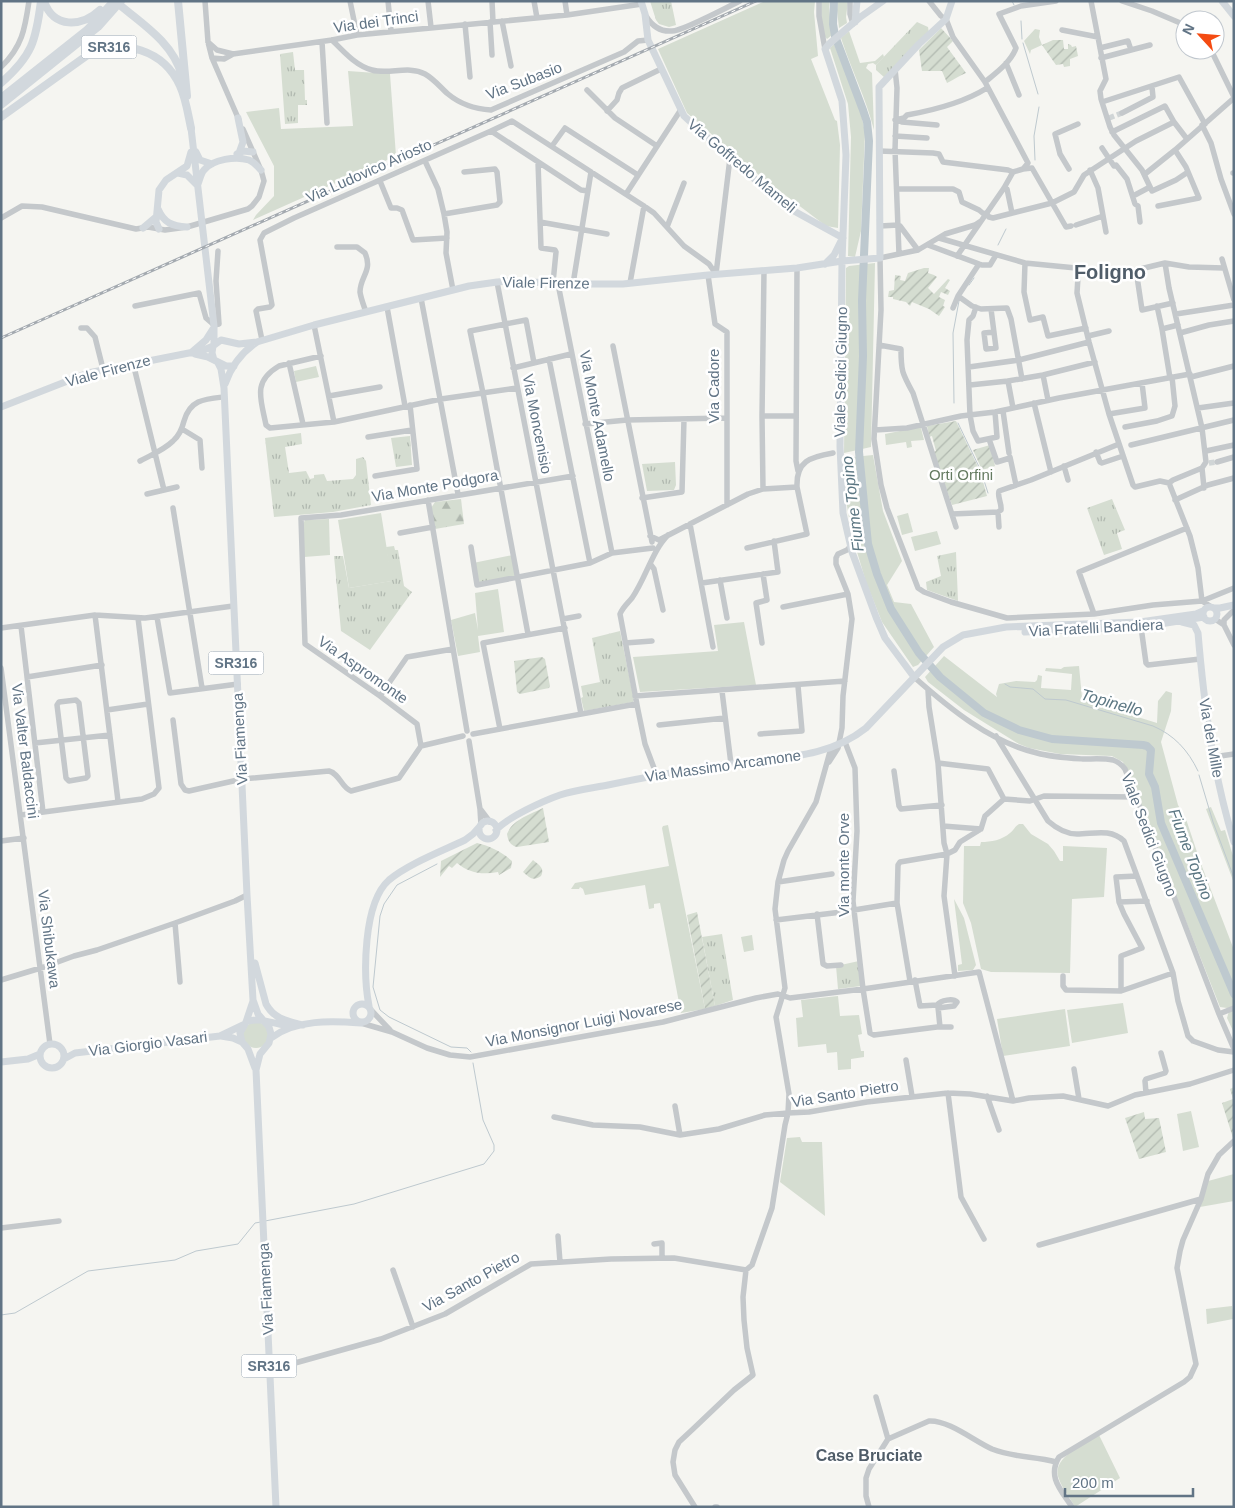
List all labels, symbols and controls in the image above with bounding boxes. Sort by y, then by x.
street label: Via dei Trinci [332,7,420,36]
north arrow [1175,10,1225,60]
text: N [1179,21,1198,37]
road number: SR316 [82,36,136,58]
street label: Via Subasio [484,58,564,103]
street label: Via Goffredo Mameli [685,115,800,216]
street label: Via Ludovico Ariosto [303,135,434,206]
district label: Foligno [1074,261,1146,283]
street label: Viale Firenze [502,273,590,292]
street label: Viale Sedici Giugno [831,307,850,437]
street label: Via Monte Adamello [576,349,619,483]
street label: Via Cadore [705,349,722,423]
street label: Viale Firenze [64,351,152,390]
street label: Via Moncenisio [519,372,556,475]
water label: Fiume Topino [838,455,867,553]
street label: Via Monte Podgora [370,466,500,505]
park label: Orti Orfini [929,466,993,483]
street label: Via Fratelli Bandiera [1028,615,1164,640]
street label: Via Aspromonte [315,632,411,707]
road number: SR316 [208,651,264,674]
street label: Via Valter Baldaccini [9,682,42,820]
water label: Topinello [1079,686,1145,719]
street label: Via Fiamenga [229,692,250,786]
street label: Via dei Mille [1196,697,1227,779]
street label: Via Massimo Arcamone [644,746,802,785]
street label: Viale Sedici Giugno [1118,771,1181,899]
water label: Fiume Topino [1165,806,1216,902]
street label: Via monte Orve [835,813,852,917]
street label: Via Shibukawa [35,889,64,990]
street label: Via Monsignor Luigi Novarese [484,995,684,1050]
street label: Via Giorgio Vasari [88,1028,208,1059]
street label: Via Santo Pietro [790,1077,900,1110]
street label: Via Fiamenga [255,1242,276,1336]
street label: Via Santo Pietro [419,1248,522,1315]
road number: SR316 [242,1354,296,1378]
district label: Case Bruciate [816,1447,922,1464]
scale bar [1065,1466,1192,1498]
text: 200 m [1072,1474,1114,1491]

